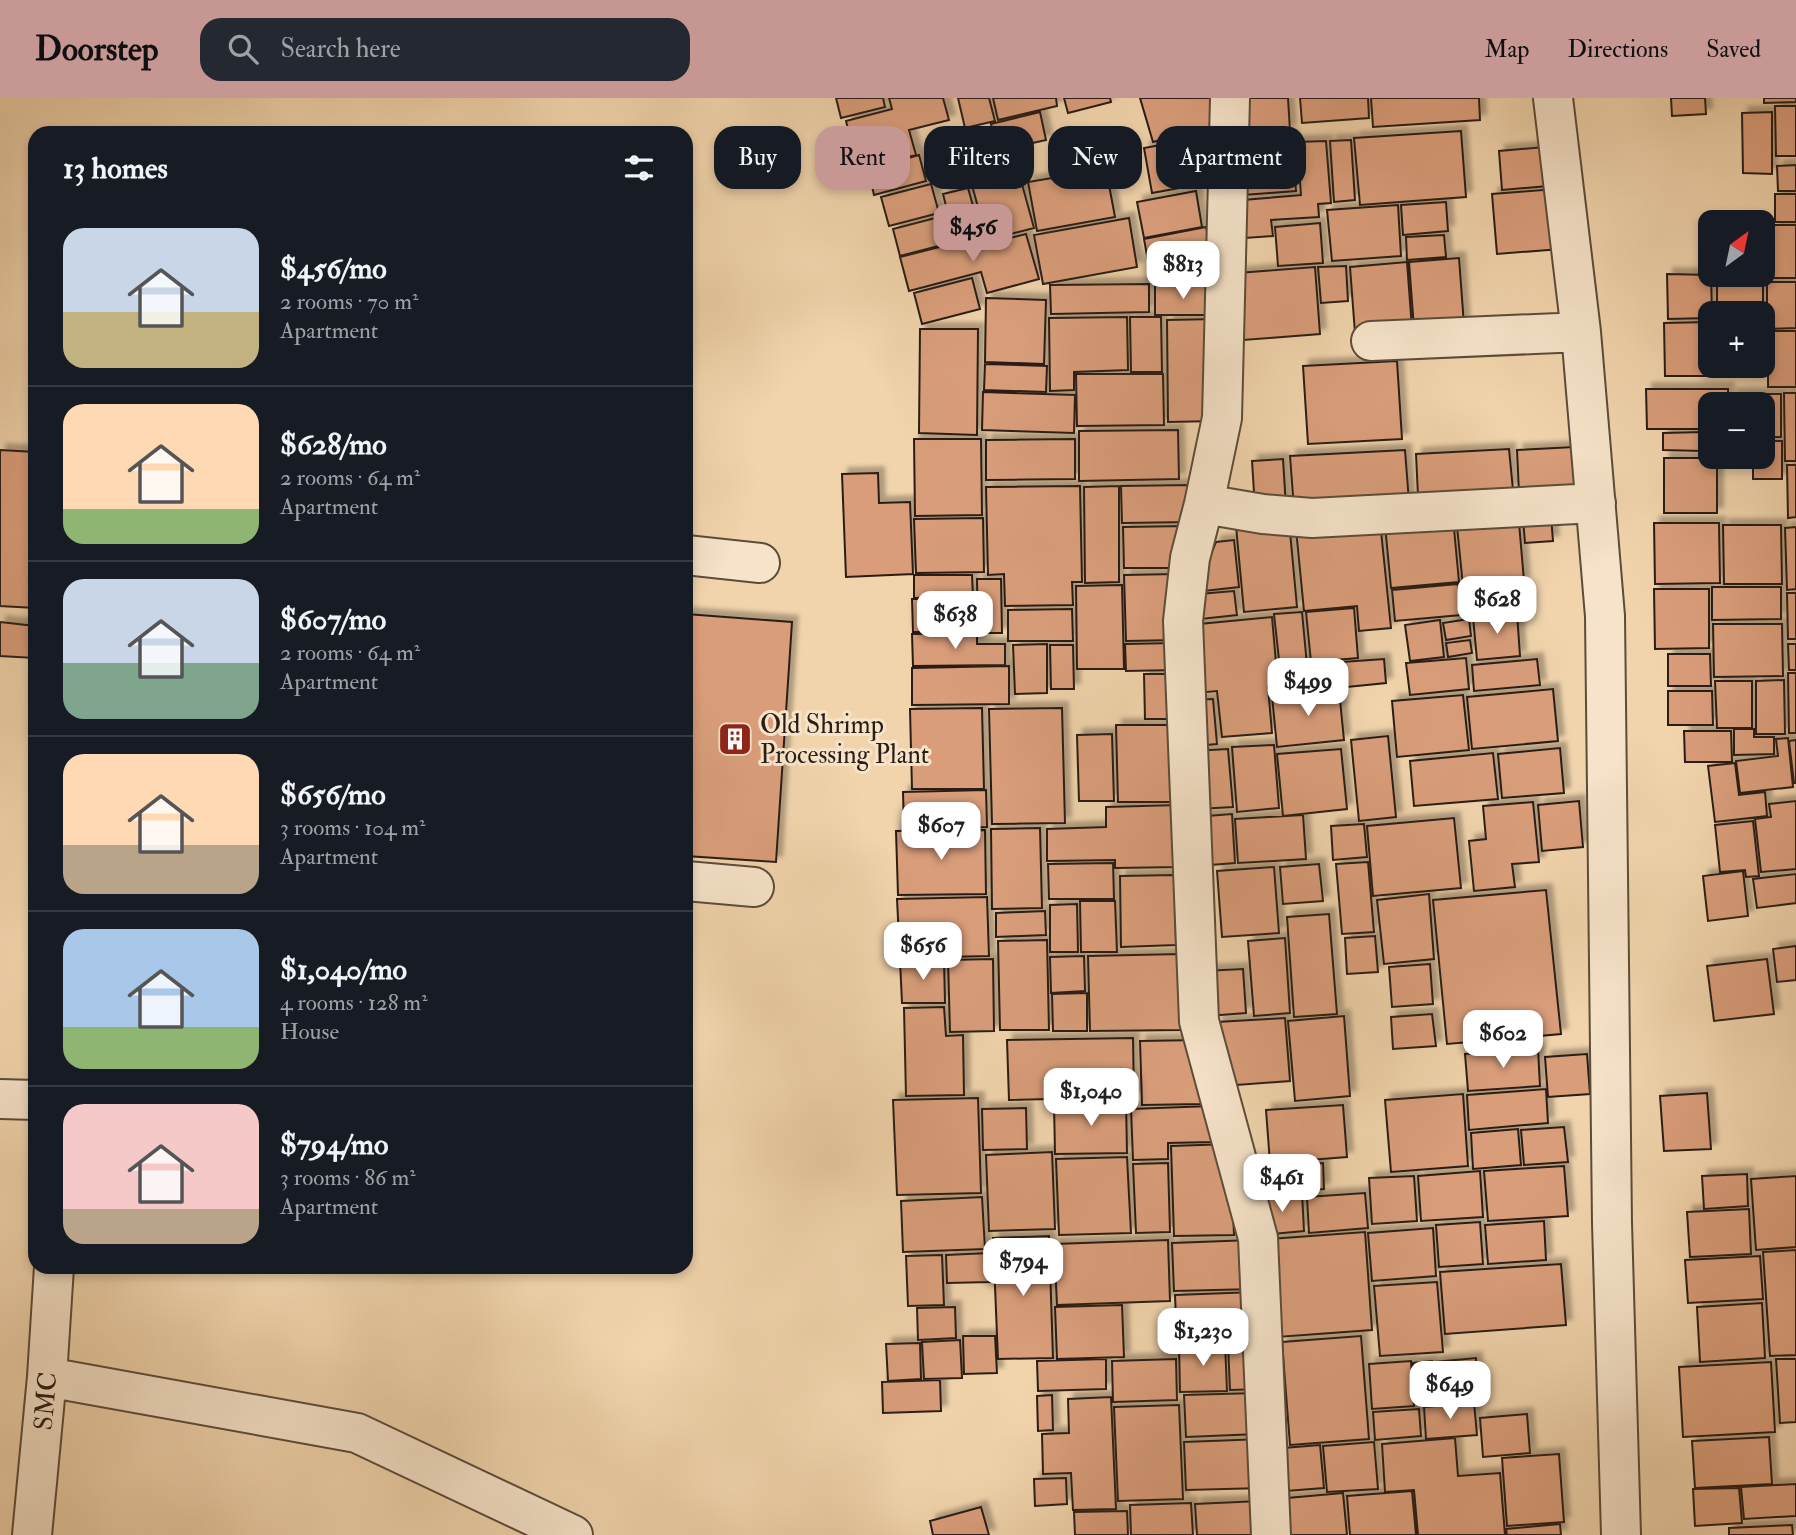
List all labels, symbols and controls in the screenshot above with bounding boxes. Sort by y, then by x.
search box [200,18,690,81]
text: Doorstep [35,29,158,70]
icon: search [224,30,262,68]
text: Search here [280,33,401,65]
text: Map [1484,34,1529,65]
text: Directions [1567,34,1668,65]
text: Saved [1706,34,1761,65]
chip: Buy [714,126,801,189]
chip: Rent [815,126,910,189]
chip: Filters [924,126,1034,189]
chip: New [1048,126,1142,189]
chip: Apartment [1156,126,1306,189]
icon: filters [620,149,658,187]
text: 13 homes [63,150,168,187]
pin: $456 [932,204,1014,264]
north arrow [1698,210,1774,287]
map controls [1698,210,1775,469]
text: $456 [949,212,997,241]
pin: $813 [1142,242,1224,301]
text: $813 [1163,249,1203,278]
text: $456/mo [280,250,387,287]
icon: home [119,256,203,340]
text: 2 rooms · 70 m² [280,287,419,316]
button: + [1698,301,1775,378]
text: Apartment [280,316,378,345]
button: − [1698,392,1775,469]
text: $628/mo [280,426,387,463]
icon: home [119,432,203,516]
text: 2 rooms · 64 m² [280,463,420,492]
text: Apartment [280,492,378,521]
pin: $628 [1456,576,1538,636]
text: $628 [1473,584,1521,613]
pin: $638 [914,592,996,651]
text: $638 [933,599,977,628]
text: $607/mo [280,601,386,638]
icon: home [119,607,203,691]
text: 2 rooms · 64 m² [280,638,420,667]
pin: $499 [1267,658,1349,718]
text: $499 [1284,666,1333,695]
text: Apartment [280,667,378,696]
place label: Old Shrimp Processing Plant [760,709,929,771]
building icon: Old Shrimp Processing Plant [716,720,754,758]
text: $656/mo [280,776,386,813]
icon: home [119,782,203,866]
pin: $607 [900,802,982,862]
text: $607 [918,810,964,839]
text: 3 rooms · 104 m² [280,813,426,842]
text: Apartment [280,842,378,871]
pin: $656 [882,922,964,982]
text: $656 [900,930,946,959]
text: $1,040/mo [280,951,407,988]
icon: home [119,957,203,1041]
text: 4 rooms · 128 m² [280,988,428,1017]
pin: $602 [1462,1010,1544,1070]
text: House [280,1017,339,1046]
text: $602 [1479,1018,1527,1047]
pin: $1,040 [1034,1068,1148,1128]
text: $1,040 [1060,1076,1122,1105]
text: $794/mo [280,1126,388,1163]
icon: home [119,1132,203,1216]
pin: $461 [1241,1154,1323,1214]
text: $461 [1259,1162,1305,1191]
text: 3 rooms · 86 m² [280,1163,416,1192]
text: Apartment [280,1192,378,1221]
pin: $794 [982,1238,1064,1298]
text: $794 [999,1246,1047,1275]
pin: $1,230 [1146,1308,1260,1368]
text: $1,230 [1174,1316,1232,1345]
pin: $649 [1409,1362,1491,1421]
text: $649 [1426,1369,1474,1398]
street label: SMC [28,1371,64,1432]

